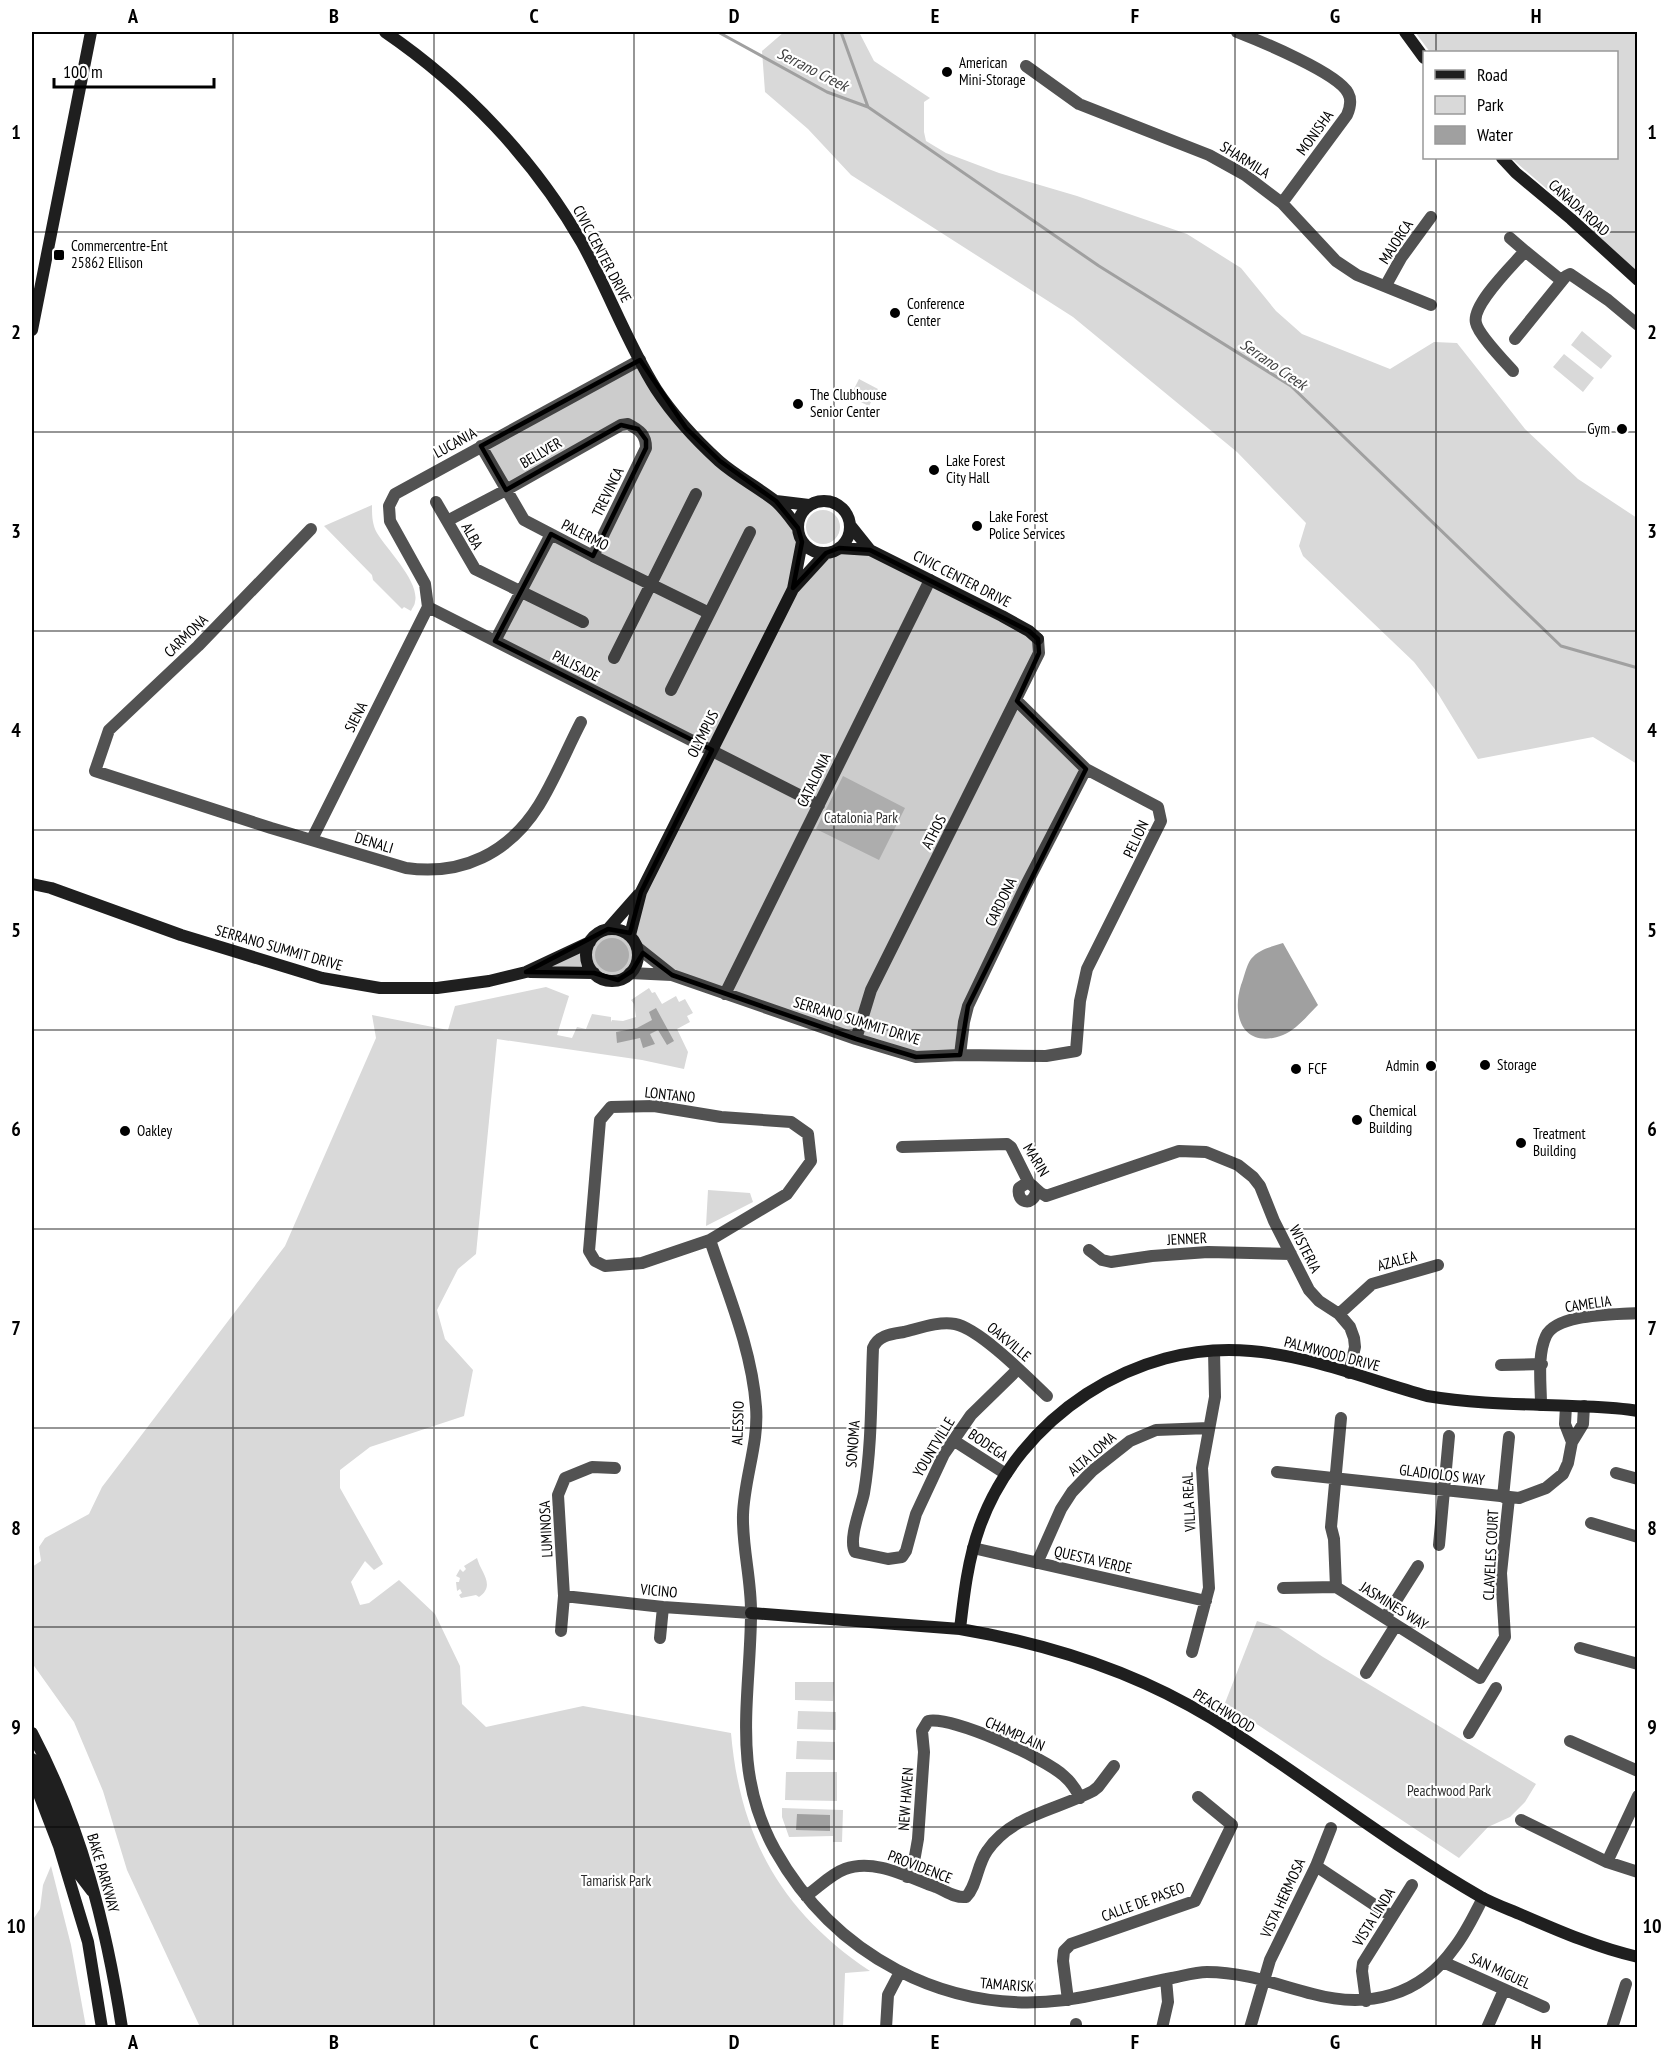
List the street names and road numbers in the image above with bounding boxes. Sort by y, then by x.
street label: MONISHA [1292,106,1338,159]
street label: SHARMILA [1217,137,1274,183]
street label: CAÑADA ROAD [1545,175,1614,240]
street label: CIVIC CENTER DRIVE [569,202,636,306]
street label: MAJORCA [1374,215,1417,267]
street label: LUCANIA [430,423,480,462]
street label: BELLVER [516,433,565,472]
street label: TREVINCA [588,463,628,520]
street label: PALERMO [558,515,612,555]
street label: ALBA [457,519,488,553]
street label: CIVIC CENTER DRIVE [910,546,1014,611]
street label: CARMONA [160,610,212,661]
street label: PALISADE [549,646,603,686]
street label: SIENA [340,698,372,735]
street label: OLYMPUS [683,707,722,761]
street label: CATALONIA [792,749,835,810]
street label: ATHOS [917,812,950,852]
street label: PELION [1119,817,1152,861]
street label: DENALI [353,828,396,857]
street label: CARDONA [981,873,1021,929]
street label: SERRANO SUMMIT DRIVE [213,920,345,975]
street label: SERRANO SUMMIT DRIVE [791,992,923,1049]
street label: LONTANO [644,1082,696,1107]
street label: MARIN [1019,1140,1054,1180]
street label: WISTERIA [1285,1222,1326,1277]
street label: JENNER [1166,1228,1207,1249]
street label: AZALEA [1375,1246,1420,1275]
street label: CAMELIA [1564,1291,1613,1316]
street label: OAKVILLE [983,1318,1035,1365]
street label: PALMWOOD DRIVE [1282,1332,1382,1375]
street label: ALESSIO [727,1401,748,1445]
street label: YOUNTVILLE [908,1413,959,1480]
street label: SONOMA [841,1419,864,1468]
street label: BODEGA [965,1424,1013,1465]
street label: ALTA LOMA [1064,1427,1120,1480]
street label: GLADIOLOS WAY [1398,1460,1486,1489]
street label: VILLA REAL [1177,1471,1200,1533]
street label: LUMINOSA [534,1499,556,1558]
street label: CLAVELES COURT [1479,1509,1502,1601]
street label: QUESTA VERDE [1052,1541,1134,1578]
street label: JASMINES WAY [1356,1577,1432,1634]
street label: VICINO [639,1579,678,1602]
street label: PEACHWOOD [1190,1684,1259,1737]
street label: CHAMPLAIN [982,1712,1048,1755]
street label: NEW HAVEN [894,1767,917,1831]
street label: BAKE PARKWAY [83,1831,124,1915]
street label: PROVIDENCE [885,1846,955,1888]
street label: VISTA HERMOSA [1255,1854,1310,1941]
street label: CALLE DE PASEO [1099,1878,1187,1925]
street label: VISTA LINDA [1348,1883,1399,1950]
street label: SAN MIGUEL [1466,1948,1535,1993]
street label: TAMARISK [979,1973,1035,1996]

